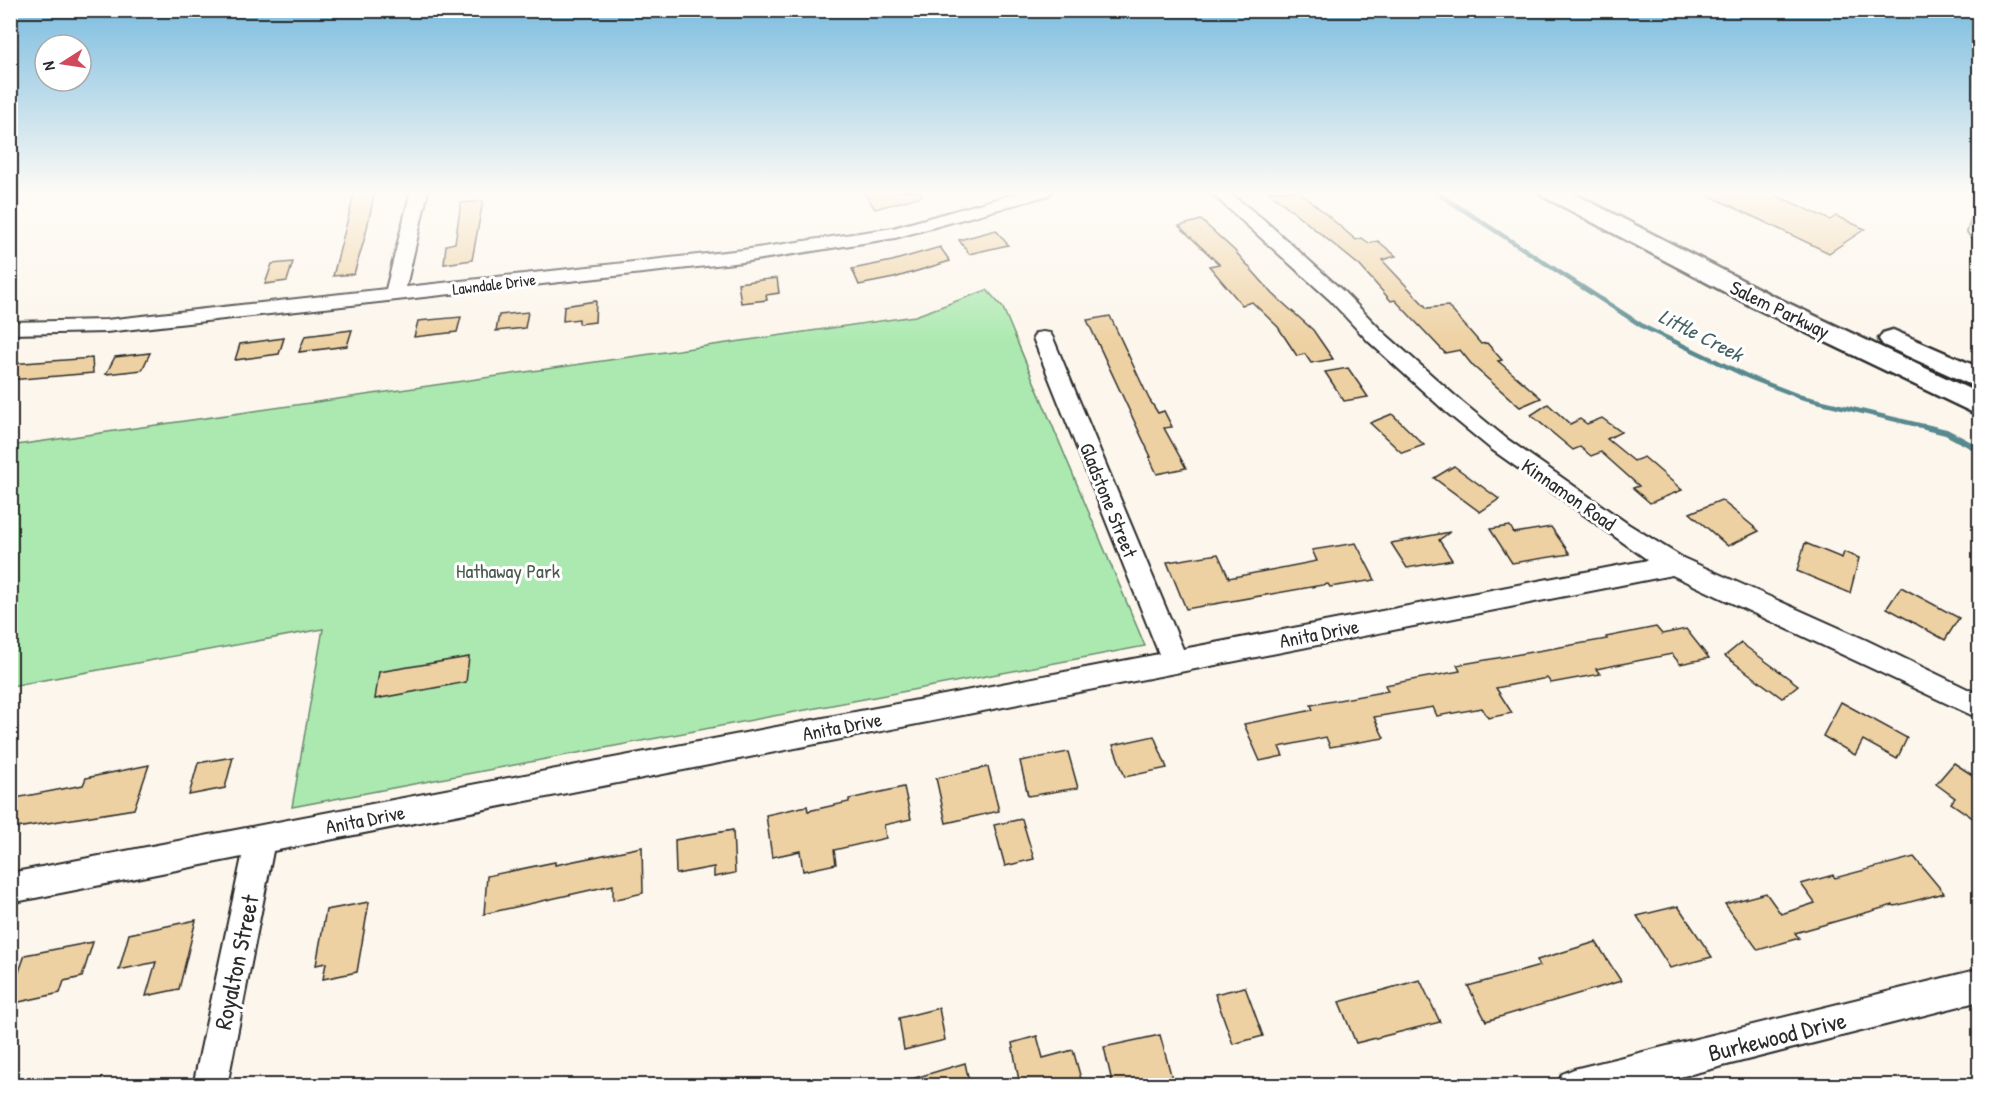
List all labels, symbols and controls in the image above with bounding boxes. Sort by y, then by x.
north arrow [33,33,93,93]
text: N [37,59,60,73]
street label: Lawndale Drive [451,268,538,300]
street label: Salem Parkway [1726,273,1834,345]
water label: Little Creek [1654,301,1750,370]
street label: Gladstone Street [1074,439,1145,562]
street label: Kinnamon Road [1517,452,1622,536]
park label: Hathaway Park [456,557,560,584]
street label: Anita Drive [1277,612,1361,654]
street label: Anita Drive [800,705,884,747]
street label: Anita Drive [323,798,407,840]
street label: Royalton Street [206,891,266,1032]
street label: Burkewood Drive [1705,1003,1850,1069]

